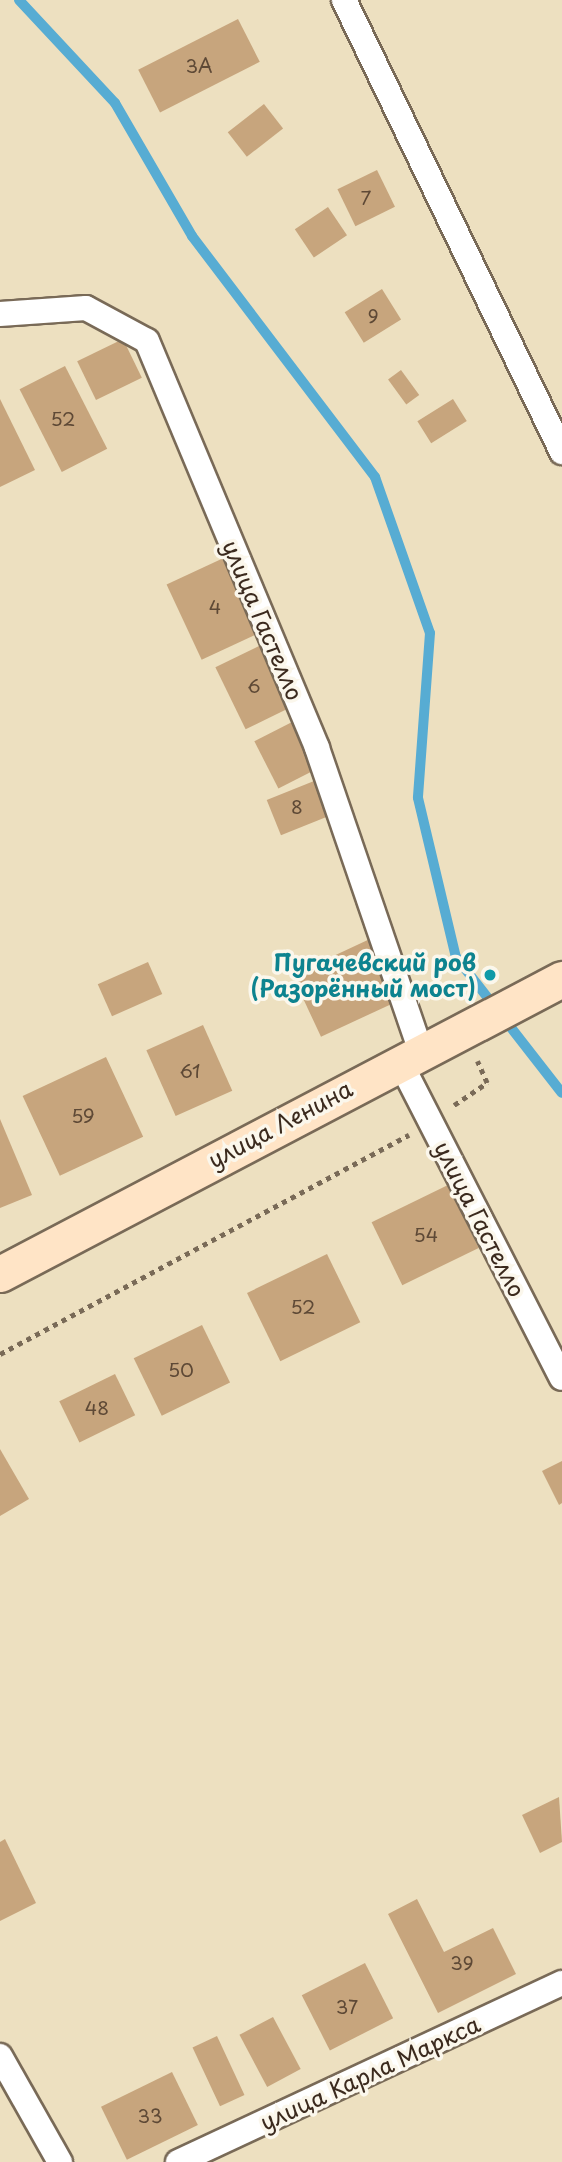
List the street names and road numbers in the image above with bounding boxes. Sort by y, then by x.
street label: улица Гастелло [217,536,309,704]
street label: улица Ленина [202,1074,358,1174]
street label: улица Гастелло [429,1136,531,1302]
street label: улица Карла Маркса [255,2010,485,2136]

